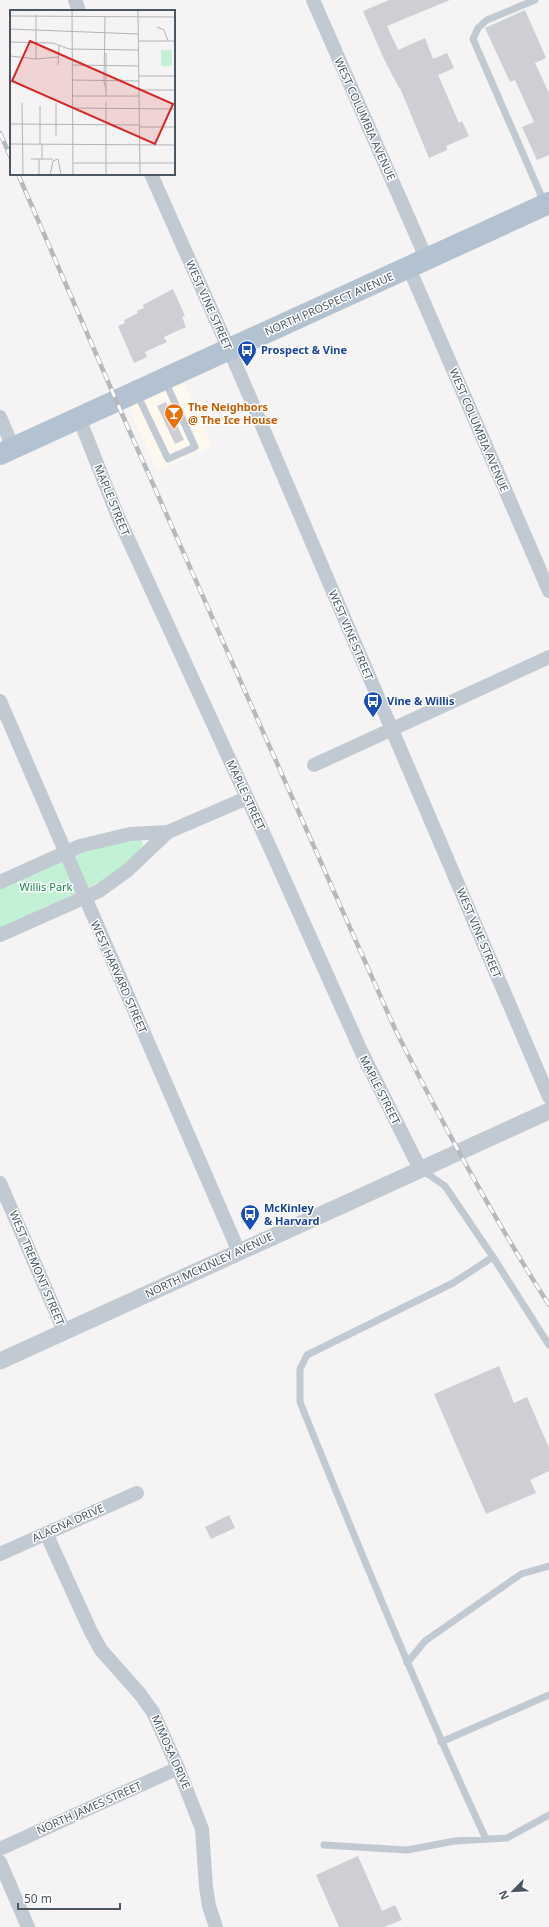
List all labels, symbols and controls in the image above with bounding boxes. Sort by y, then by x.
inset map [10,10,175,175]
street label: WEST COLUMBIA AVENUE [332,55,399,183]
street label: WEST VINE STREET [183,258,236,352]
street label: NORTH PROSPECT AVENUE [262,268,396,339]
bus stop icon: Prospect & Vine [236,339,258,367]
place label: Prospect & Vine [261,342,347,357]
street label: WEST COLUMBIA AVENUE [447,366,512,494]
place label: The Neighbors @ The Ice House [188,399,278,427]
bar icon: The Neighbors @ The Ice House [163,402,185,430]
street label: MAPLE STREET [91,462,134,538]
street label: WEST VINE STREET [326,588,377,682]
bus stop icon: Vine & Willis [362,690,384,718]
place label: Vine & Willis [387,693,455,708]
street label: MAPLE STREET [224,757,269,832]
park label: Willis Park [20,879,73,894]
street label: WEST VINE STREET [454,886,505,980]
street label: WEST HARVARD STREET [88,918,151,1035]
street label: MAPLE STREET [357,1053,404,1127]
place label: McKinley & Harvard [264,1200,320,1228]
bus stop icon: McKinley & Harvard [239,1203,261,1231]
street label: WEST TREMONT STREET [6,1208,69,1328]
street label: NORTH MCKINLEY AVENUE [142,1228,275,1301]
street label: ALAGNA DRIVE [29,1500,106,1545]
street label: MIMOSA DRIVE [148,1712,194,1791]
street label: NORTH JAMES STREET [34,1778,144,1837]
north arrow [493,1871,533,1911]
scale bar [18,1885,120,1911]
text: N [495,1888,512,1902]
text: 50 m [24,1890,52,1907]

